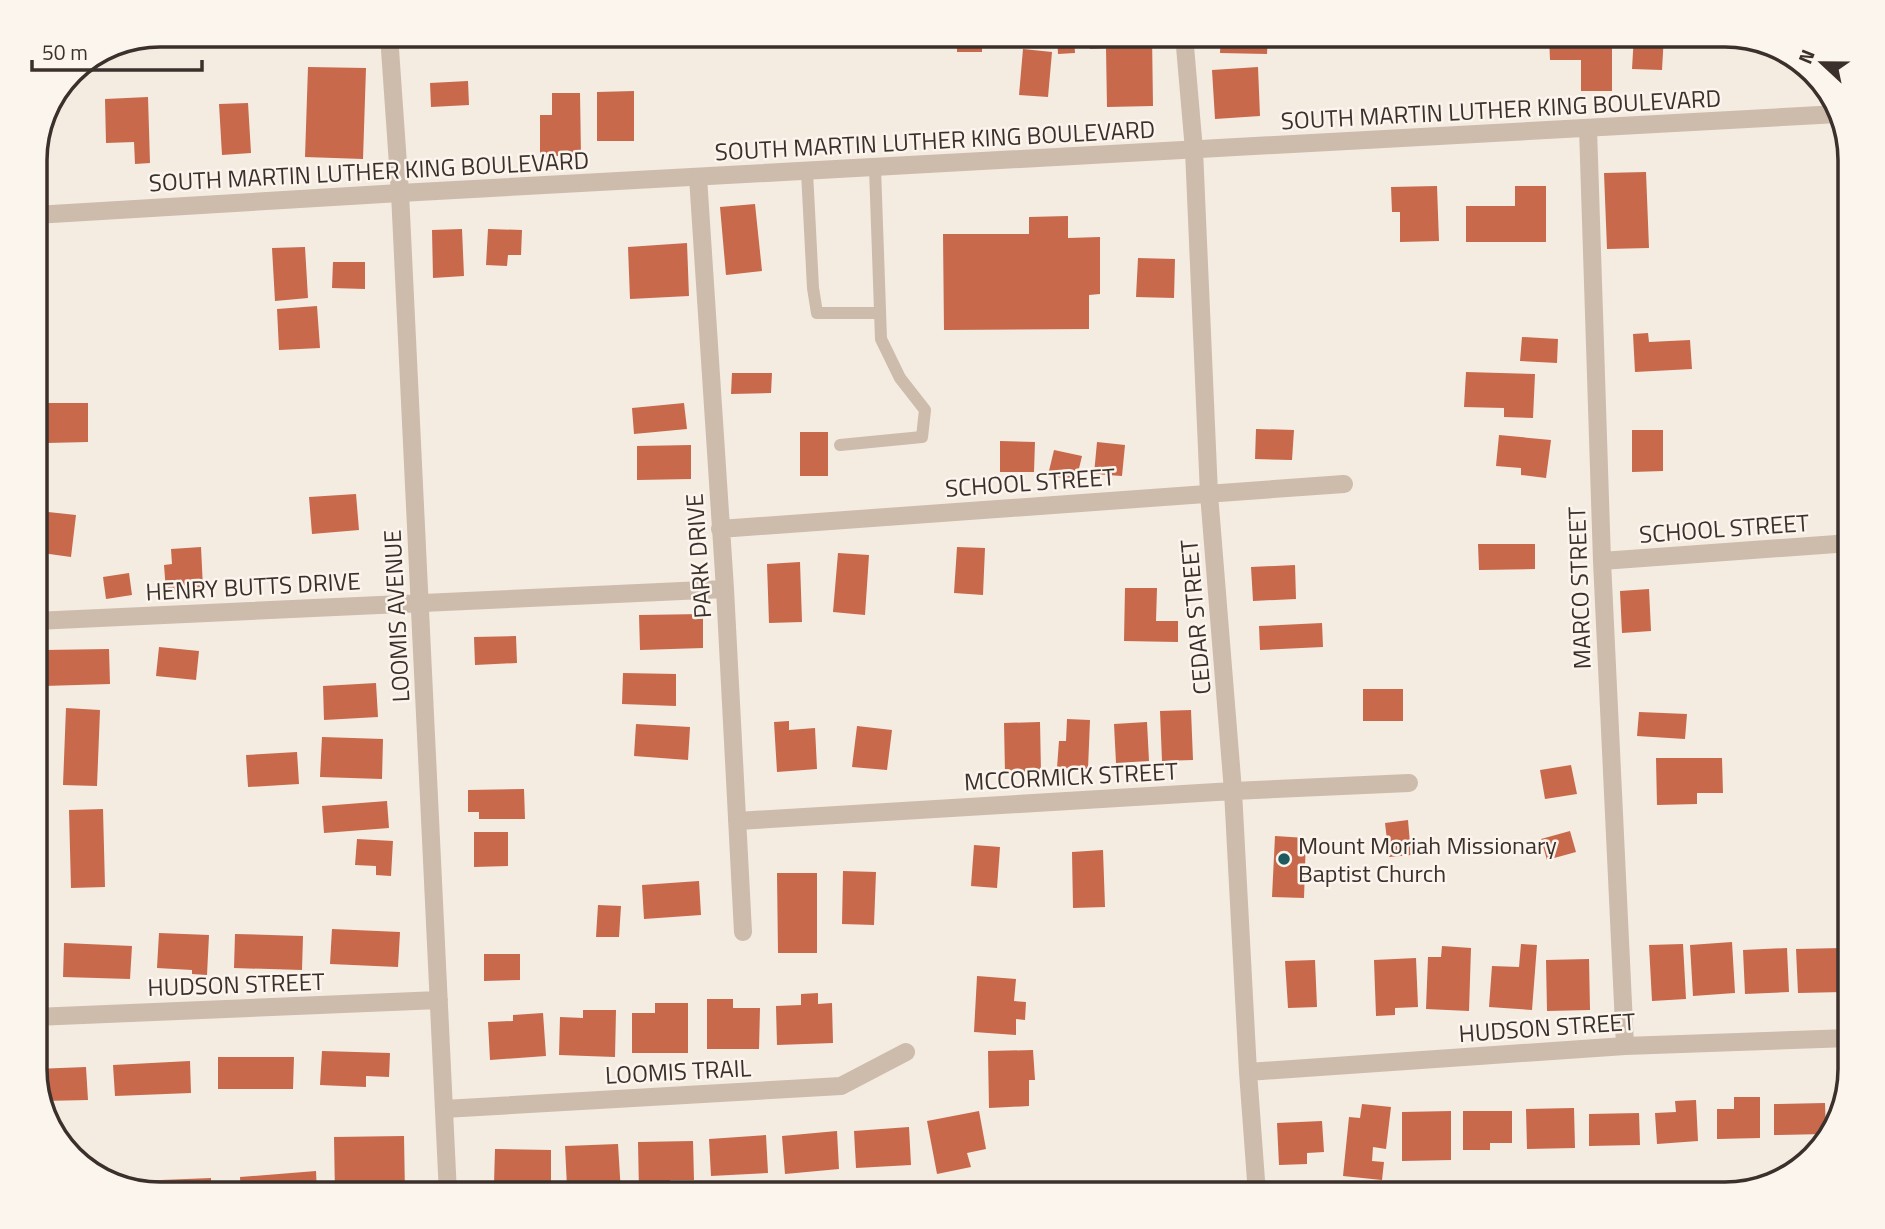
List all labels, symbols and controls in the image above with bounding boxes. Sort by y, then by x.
scale bar [32,28,201,72]
north arrow [1787,28,1857,98]
text: 50 m [42,36,88,68]
text: N [1790,45,1822,68]
street label: SOUTH MARTIN LUTHER KING BOULEVARD [1280,79,1722,139]
street label: SOUTH MARTIN LUTHER KING BOULEVARD [714,110,1156,170]
street label: SOUTH MARTIN LUTHER KING BOULEVARD [148,141,590,201]
street label: SCHOOL STREET [944,458,1117,506]
street label: PARK DRIVE [676,492,720,620]
street label: SCHOOL STREET [1638,504,1811,552]
street label: MARCO STREET [1558,506,1600,670]
street label: LOOMIS AVENUE [374,529,418,703]
street label: CEDAR STREET [1170,538,1220,696]
street label: HENRY BUTTS DRIVE [145,562,361,610]
street label: MCCORMICK STREET [963,752,1179,800]
place label: Mount Moriah Missionary Baptist Church [1298,827,1557,891]
marker: Mount Moriah Missionary Baptist Church [1276,851,1292,867]
street label: HUDSON STREET [147,963,325,1005]
street label: HUDSON STREET [1457,1003,1637,1051]
street label: LOOMIS TRAIL [604,1049,752,1093]

